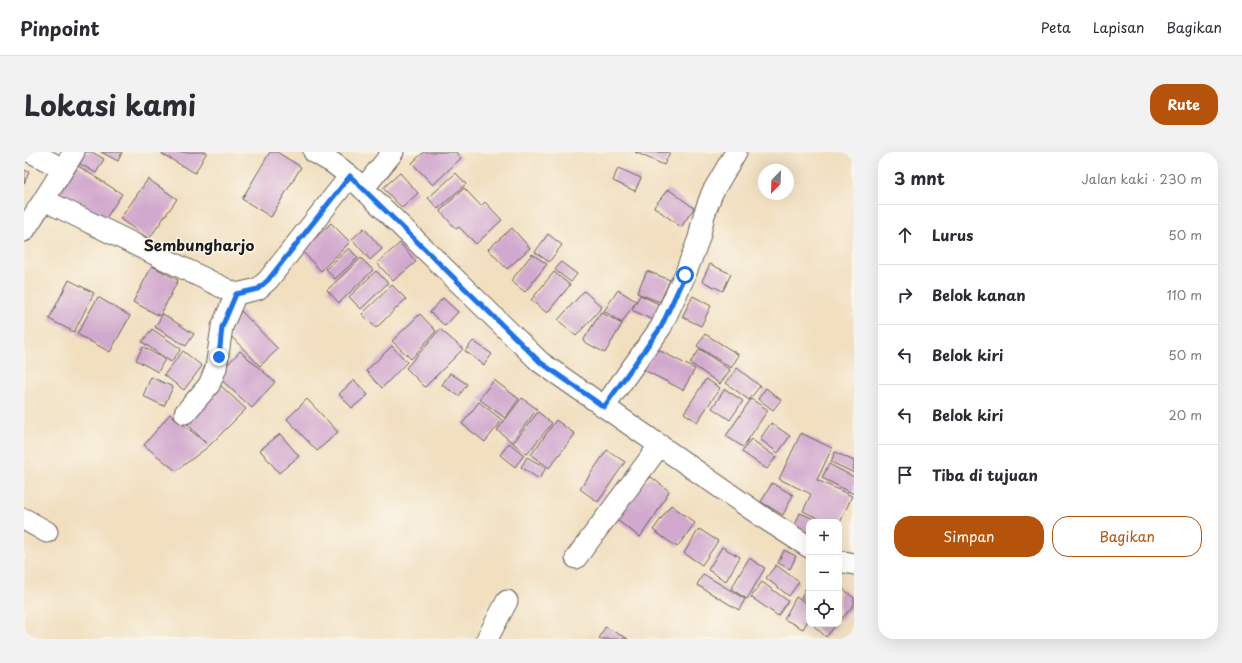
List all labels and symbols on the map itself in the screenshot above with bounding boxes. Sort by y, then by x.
north arrow [758,164,794,200]
district label: Sembungharjo [144,233,254,256]
route start [676,266,694,284]
route end [210,348,228,366]

